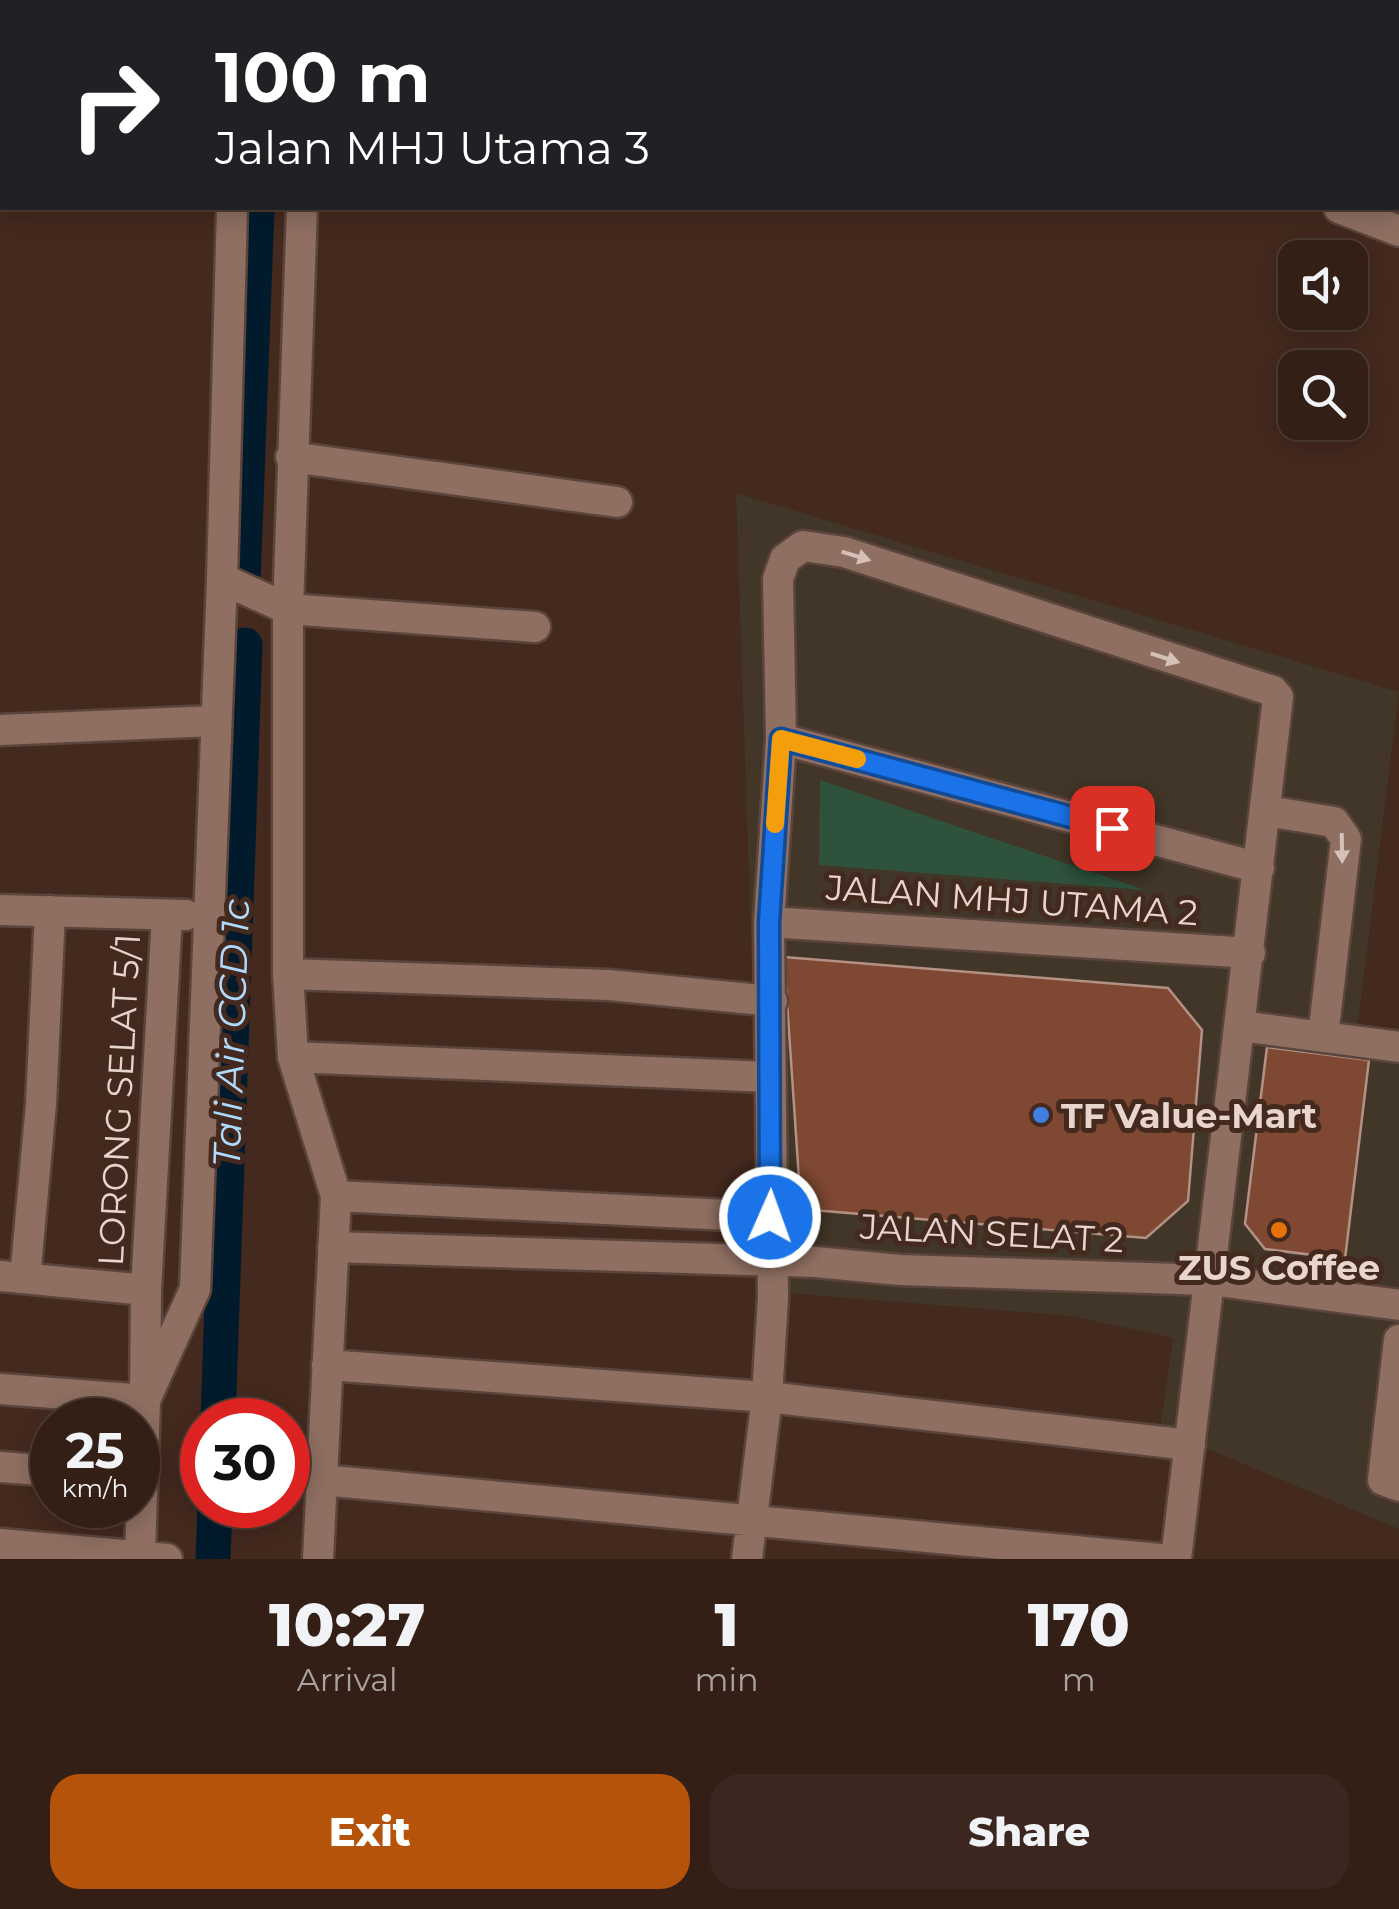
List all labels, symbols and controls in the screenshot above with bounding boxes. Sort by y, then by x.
text: 100 m [215,34,431,120]
icon: right [50,40,180,170]
text: Jalan MHJ Utama 3 [215,120,650,175]
map controls [1278,240,1368,440]
button: sound [1278,240,1368,330]
button: search [1278,350,1368,440]
one-way arrow [841,549,872,564]
one-way arrow [1150,652,1180,667]
pin [1070,786,1155,871]
icon: arrive [1085,801,1140,856]
one-way arrow [1335,833,1351,864]
street label: JALAN MHJ UTAMA 2 [824,865,1199,934]
water label: Tali Air CCD 1c [203,898,259,1168]
street label: LORONG SELAT 5/1 [89,933,149,1267]
place label: TF Value-Mart [1061,1094,1317,1137]
marker: TF Value-Mart [1030,1104,1052,1126]
position arrow [718,1165,822,1269]
street label: JALAN SELAT 2 [858,1205,1125,1261]
marker: ZUS Coffee [1268,1219,1290,1241]
place label: ZUS Coffee [1178,1246,1380,1289]
speed limit sign: 30 [180,1398,310,1528]
text: 25 [65,1420,125,1481]
text: km/h [62,1473,128,1503]
text: 10:27 [269,1588,425,1661]
text: 1 [714,1588,739,1661]
text: 170 [1028,1588,1130,1661]
text: Arrival [297,1660,398,1699]
text: min [694,1660,759,1699]
text: m [1062,1660,1096,1699]
button: Exit [50,1774,690,1889]
button: Share [710,1774,1349,1889]

